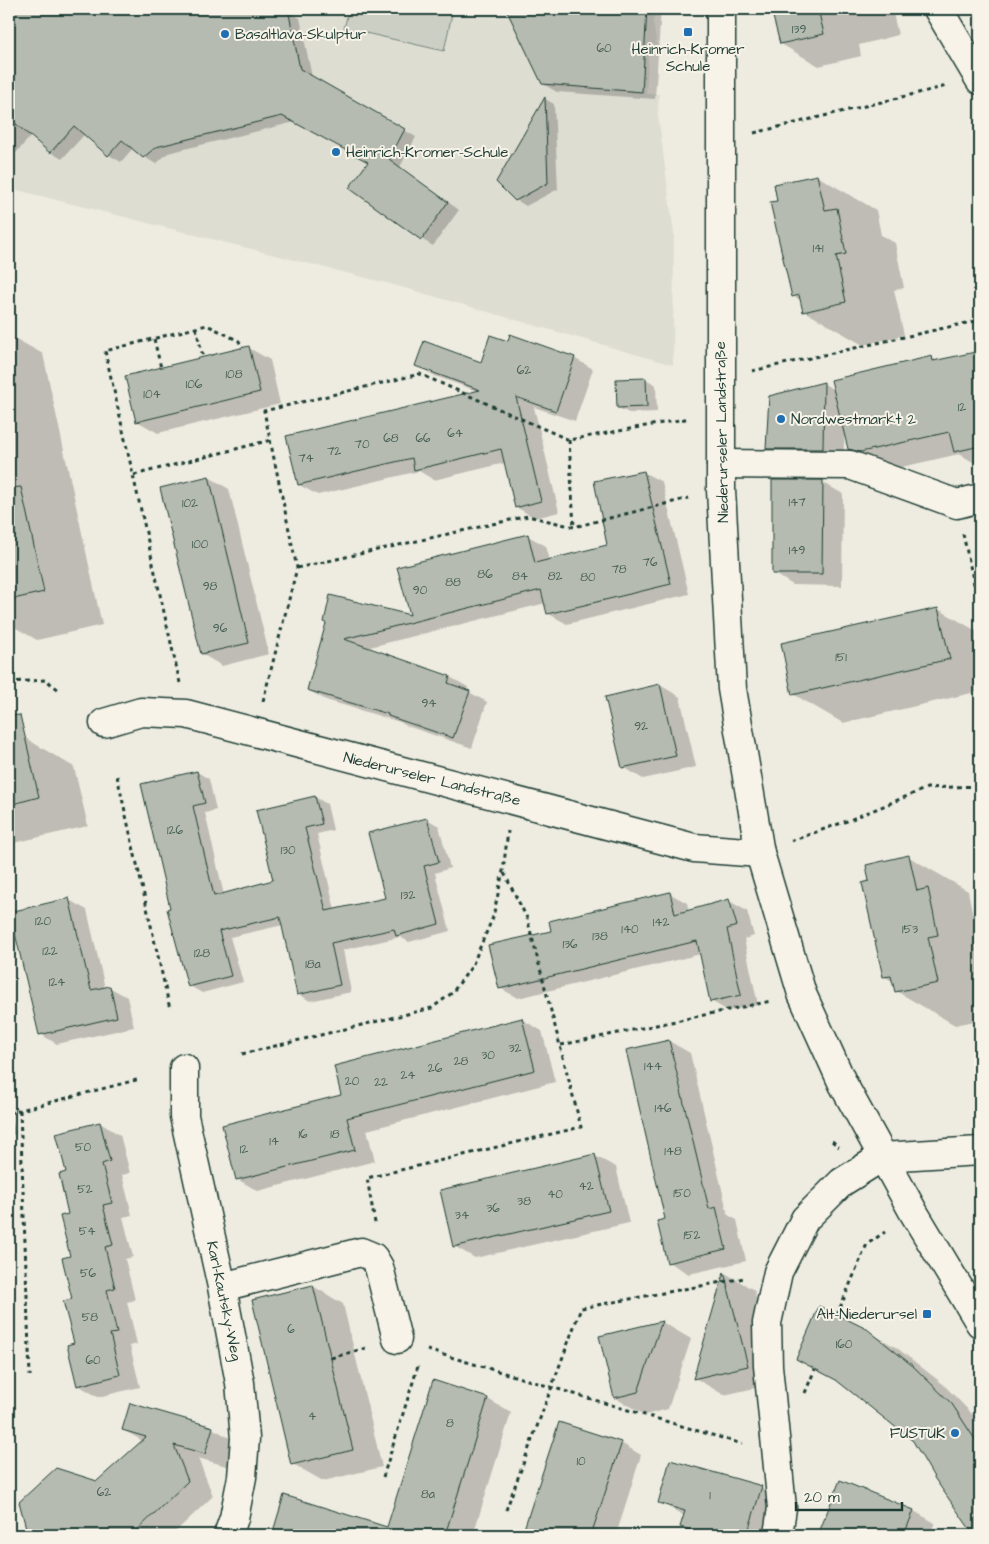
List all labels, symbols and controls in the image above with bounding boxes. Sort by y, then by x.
house number: 139 [792,21,806,38]
place label: Basaltlava-Skulptur [235,24,366,45]
marker: Heinrich-Kromer Schule [682,26,694,38]
marker: Basaltlava-Skulptur [219,28,231,40]
place label: Heinrich-Kromer Schule [632,39,744,77]
house number: 60 [596,40,612,57]
place label: Heinrich-Kromer-Schule [346,142,508,163]
marker: Heinrich-Kromer-Schule [330,146,342,158]
house number: 141 [812,240,824,257]
street label: Niederurseler Landstraße [710,341,734,523]
house number: 62 [517,362,531,379]
house number: 108 [226,366,243,383]
house number: 106 [186,376,203,393]
house number: 104 [143,386,161,403]
house number: 12 [958,399,966,416]
place label: Nordwestmarkt 2 [791,409,917,430]
marker: Nordwestmarkt 2 [775,413,787,425]
house number: 64 [447,425,463,442]
house number: 68 [383,430,399,447]
house number: 66 [415,430,431,447]
house number: 70 [355,436,370,453]
house number: 72 [327,443,341,460]
house number: 74 [298,450,314,467]
house number: 147 [788,494,806,511]
house number: 102 [182,495,198,512]
house number: 100 [192,536,209,553]
house number: 149 [789,542,805,559]
house number: 76 [643,554,658,571]
house number: 78 [611,561,627,578]
house number: 86 [477,566,493,583]
house number: 84 [512,568,528,585]
house number: 82 [548,568,562,585]
house number: 80 [580,569,596,586]
house number: 88 [445,574,461,591]
house number: 98 [203,578,218,595]
house number: 90 [413,582,428,599]
house number: 96 [213,620,228,637]
house number: 151 [835,649,847,666]
house number: 94 [422,695,437,712]
house number: 92 [634,718,648,735]
street label: Niederurseler Landstraße [341,747,523,811]
house number: 126 [167,822,183,839]
house number: 130 [280,842,296,859]
house number: 132 [401,887,415,904]
house number: 120 [35,913,51,930]
house number: 142 [653,914,669,931]
house number: 140 [621,921,639,938]
house number: 153 [902,921,918,938]
house number: 138 [592,928,608,945]
house number: 136 [562,936,578,953]
house number: 122 [42,943,58,960]
house number: 128 [194,945,210,962]
house number: 18a [305,956,321,973]
house number: 124 [49,974,65,991]
house number: 32 [509,1040,522,1057]
house number: 30 [481,1047,495,1064]
house number: 28 [454,1053,469,1070]
house number: 144 [644,1058,662,1075]
house number: 26 [428,1060,443,1077]
house number: 24 [400,1067,416,1084]
house number: 20 [345,1073,360,1090]
house number: 22 [374,1074,388,1091]
house number: 146 [654,1100,672,1117]
house number: 16 [298,1126,308,1143]
house number: 18 [330,1126,340,1143]
house number: 14 [269,1133,279,1150]
house number: 50 [75,1139,91,1156]
house number: 12 [240,1141,248,1158]
house number: 148 [664,1143,682,1160]
house number: 42 [578,1178,594,1195]
house number: 52 [77,1181,93,1198]
house number: 150 [673,1185,691,1202]
house number: 40 [547,1186,563,1203]
house number: 38 [517,1193,531,1210]
house number: 36 [486,1200,500,1217]
house number: 34 [455,1207,469,1224]
house number: 54 [79,1223,95,1240]
house number: 152 [684,1227,701,1244]
street label: Karl-Kautsky-Weg [200,1239,247,1363]
house number: 56 [80,1265,96,1282]
place label: Alt-Niederursel [817,1304,917,1325]
marker: Alt-Niederursel [921,1308,933,1320]
house number: 58 [82,1309,98,1326]
house number: 6 [287,1321,295,1338]
house number: 160 [836,1336,853,1353]
house number: 60 [85,1352,101,1369]
house number: 4 [308,1408,316,1425]
house number: 8 [446,1415,454,1432]
place label: FUSTUK [890,1423,945,1444]
marker: FUSTUK [949,1427,961,1439]
house number: 10 [576,1453,586,1470]
scale bar [796,1479,903,1511]
house number: 62 [97,1484,111,1501]
house number: 8a [421,1486,435,1503]
house number: 1 [709,1487,711,1504]
text: 20 m [804,1487,840,1508]

